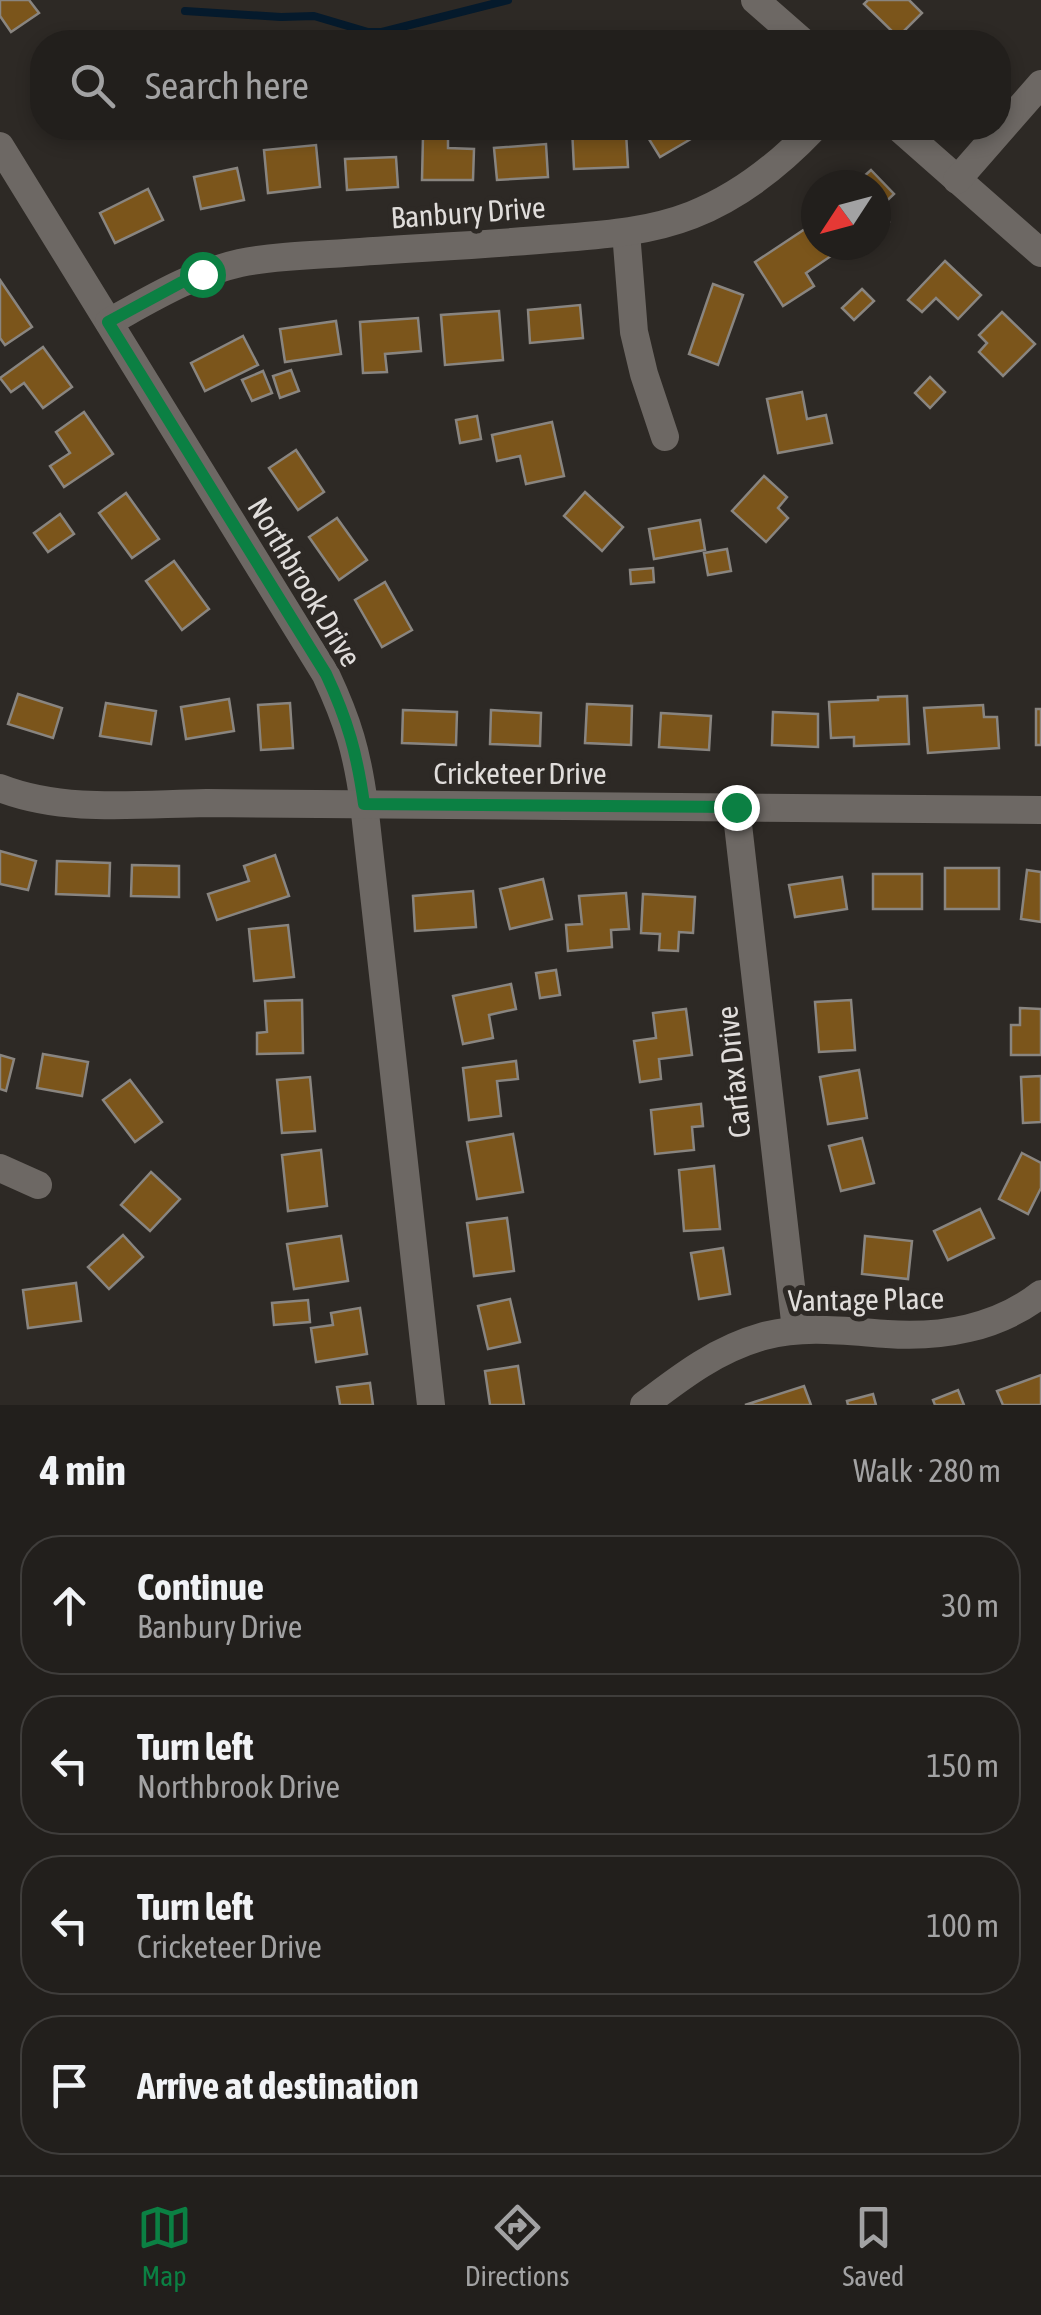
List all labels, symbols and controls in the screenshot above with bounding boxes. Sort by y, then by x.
search box [30,30,1011,140]
icon: search [65,58,120,113]
text: Search here [145,64,309,107]
north arrow [801,170,891,260]
street label: Banbury Drive [390,190,546,234]
route start [180,252,226,298]
street label: Northbrook Drive [241,492,369,672]
street label: Cricketeer Drive [433,756,607,790]
route end [714,785,760,831]
street label: Carfax Drive [709,1004,757,1140]
street label: Vantage Place [788,1281,944,1317]
text: 4 min [40,1446,126,1494]
text: Walk · 280 m [853,1452,1001,1489]
text: Continue [137,1565,264,1608]
icon: ahead [42,1578,97,1633]
text: 30 m [941,1587,999,1624]
text: Banbury Drive [137,1608,302,1645]
text: Turn left [137,1725,253,1768]
icon: left [42,1738,97,1793]
text: 150 m [926,1747,999,1784]
text: Northbrook Drive [137,1768,340,1805]
text: Turn left [137,1885,253,1928]
icon: left [42,1898,97,1953]
text: 100 m [926,1907,999,1944]
text: Cricketeer Drive [137,1928,322,1965]
icon: arrive [42,2058,97,2113]
text: Arrive at destination [137,2064,419,2107]
tab: Map [137,2200,192,2292]
tab: Directions [465,2200,569,2292]
tab: Saved [843,2200,904,2292]

